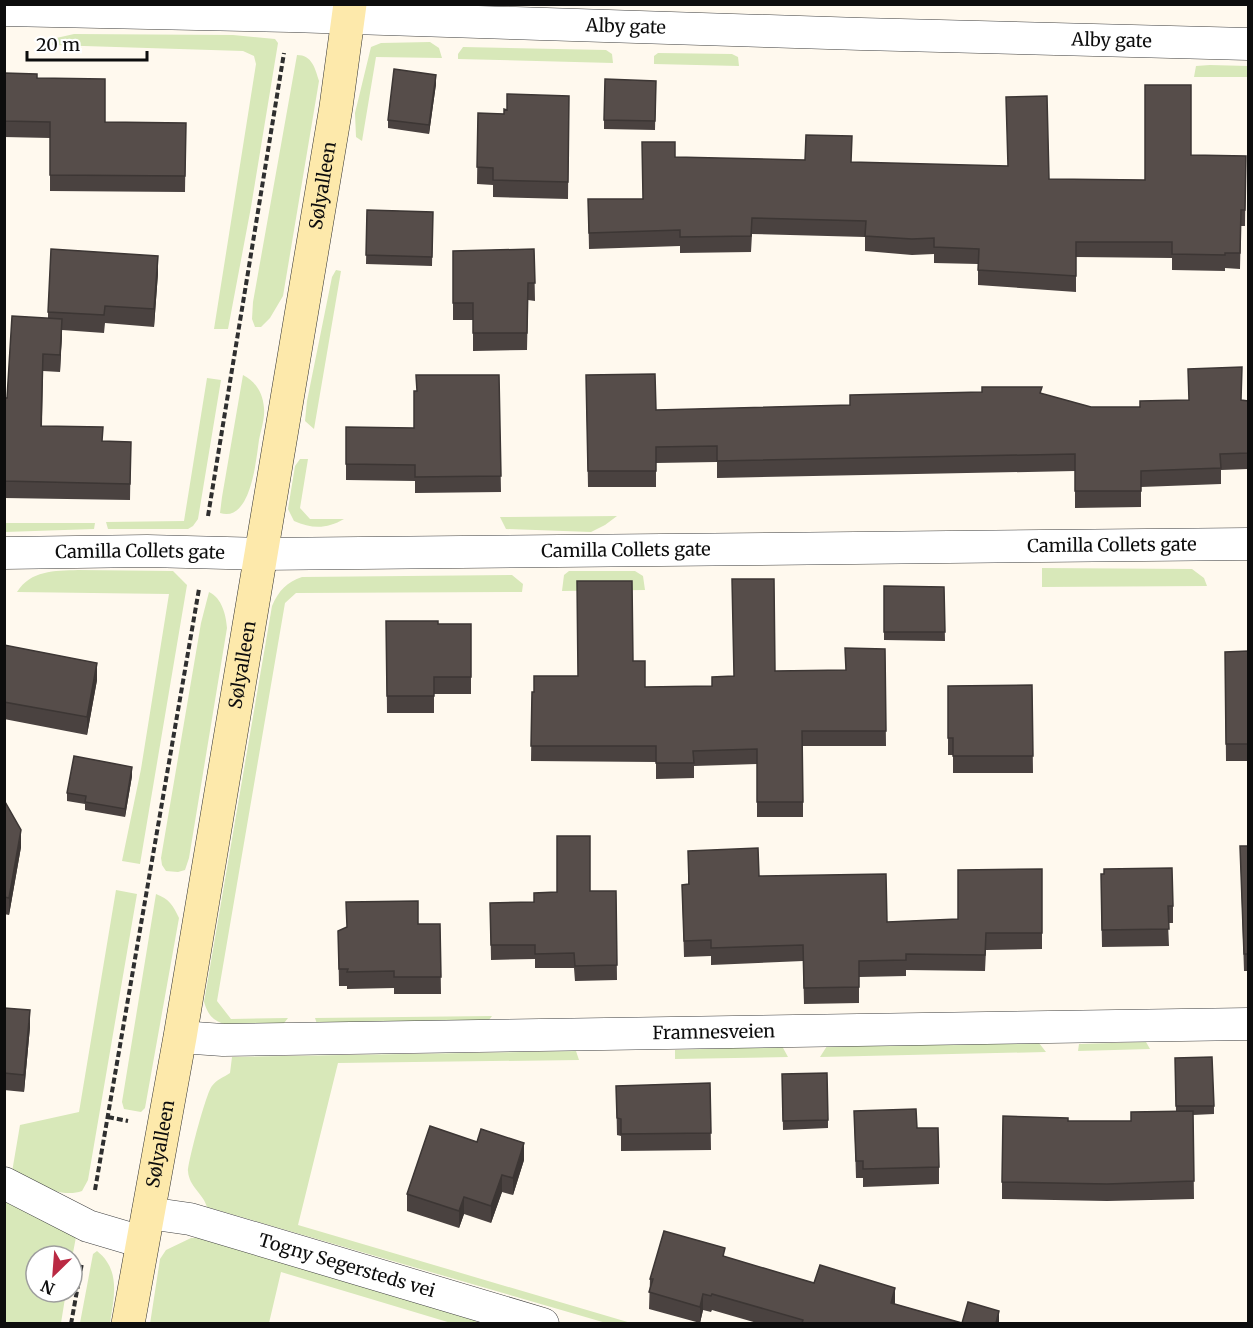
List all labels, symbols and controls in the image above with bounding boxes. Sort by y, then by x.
street label: Alby gate [584,13,666,39]
scale bar [27,24,147,62]
street label: Alby gate [1070,27,1152,53]
text: 20 m [36,33,80,56]
street label: Sølyalleen [304,140,341,231]
street label: Camilla Collets gate [1027,533,1197,557]
street label: Camilla Collets gate [541,537,711,562]
street label: Camilla Collets gate [55,539,225,564]
street label: Sølyalleen [223,619,261,711]
street label: Framnesveien [652,1019,775,1044]
street label: Sølyalleen [141,1098,179,1190]
street label: Togny Segersteds vei [256,1228,438,1302]
north arrow [24,1244,84,1304]
text: N [37,1276,58,1299]

